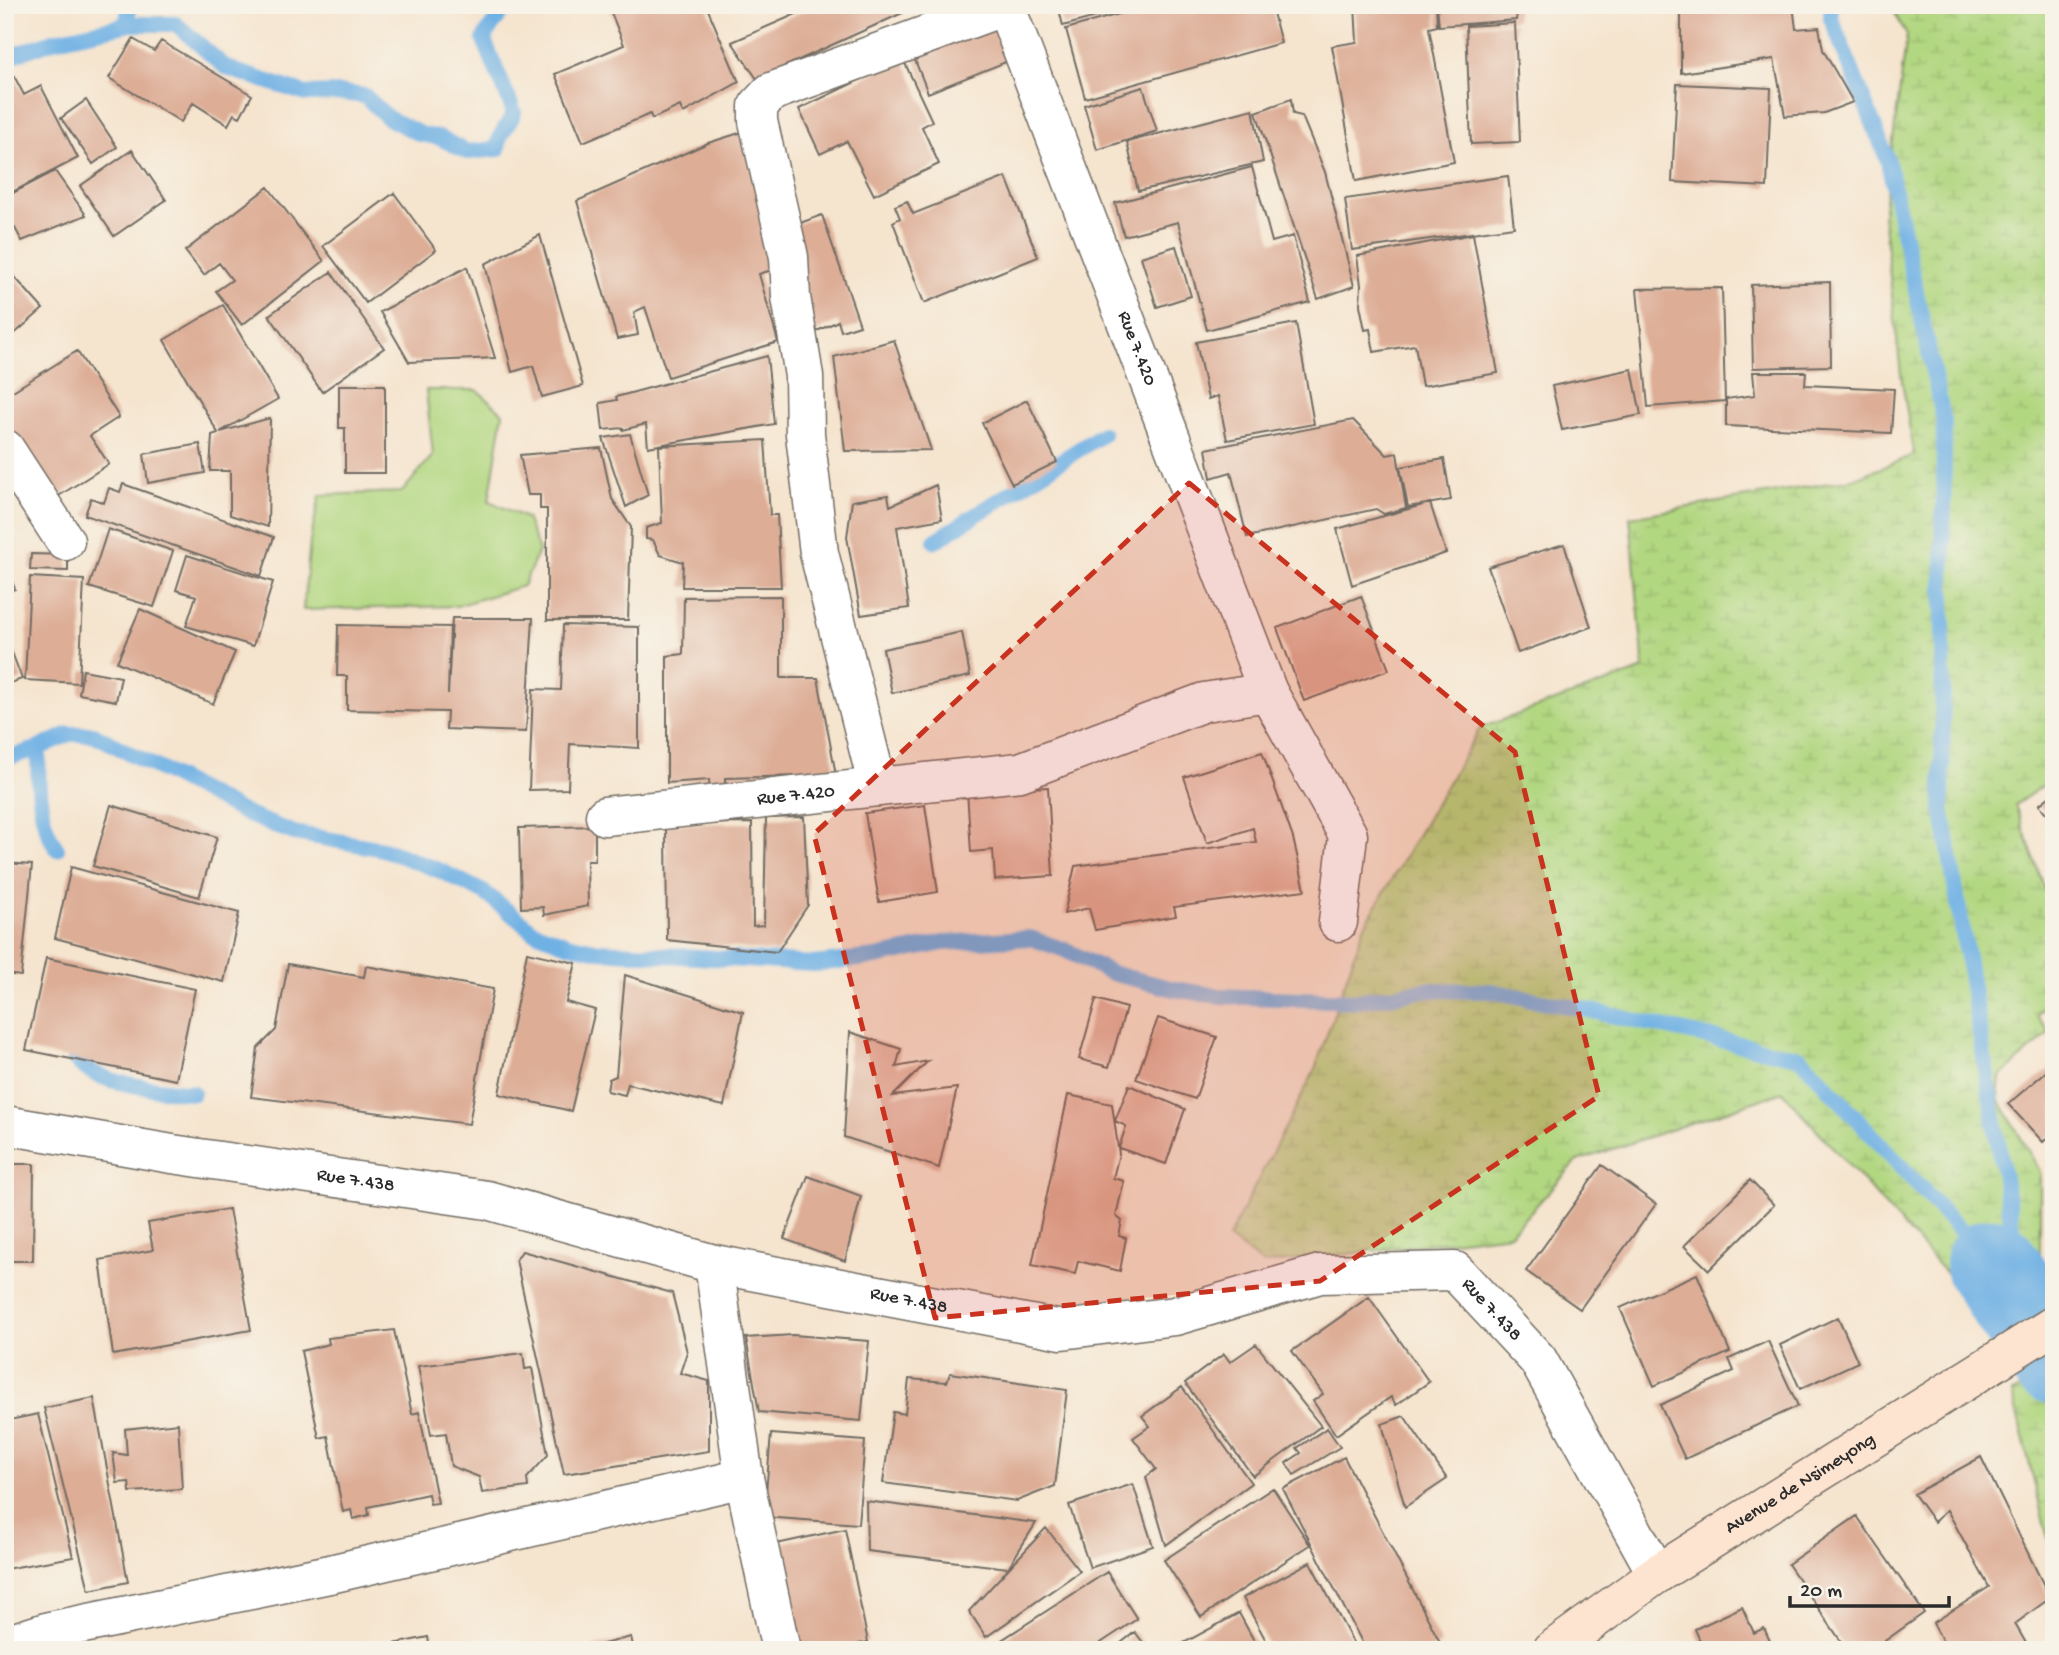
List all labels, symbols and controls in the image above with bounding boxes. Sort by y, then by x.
street label: Rue 7.420 [1112,308,1161,389]
street label: Rue 7.420 [756,780,836,811]
street label: Rue 7.438 [315,1164,396,1198]
street label: Rue 7.438 [1456,1273,1526,1346]
street label: Rue 7.438 [868,1282,949,1320]
street label: Avenue de Nsimeyong [1721,1428,1880,1540]
scale bar [1790,1564,1949,1608]
text: 20 m [1800,1580,1842,1605]

